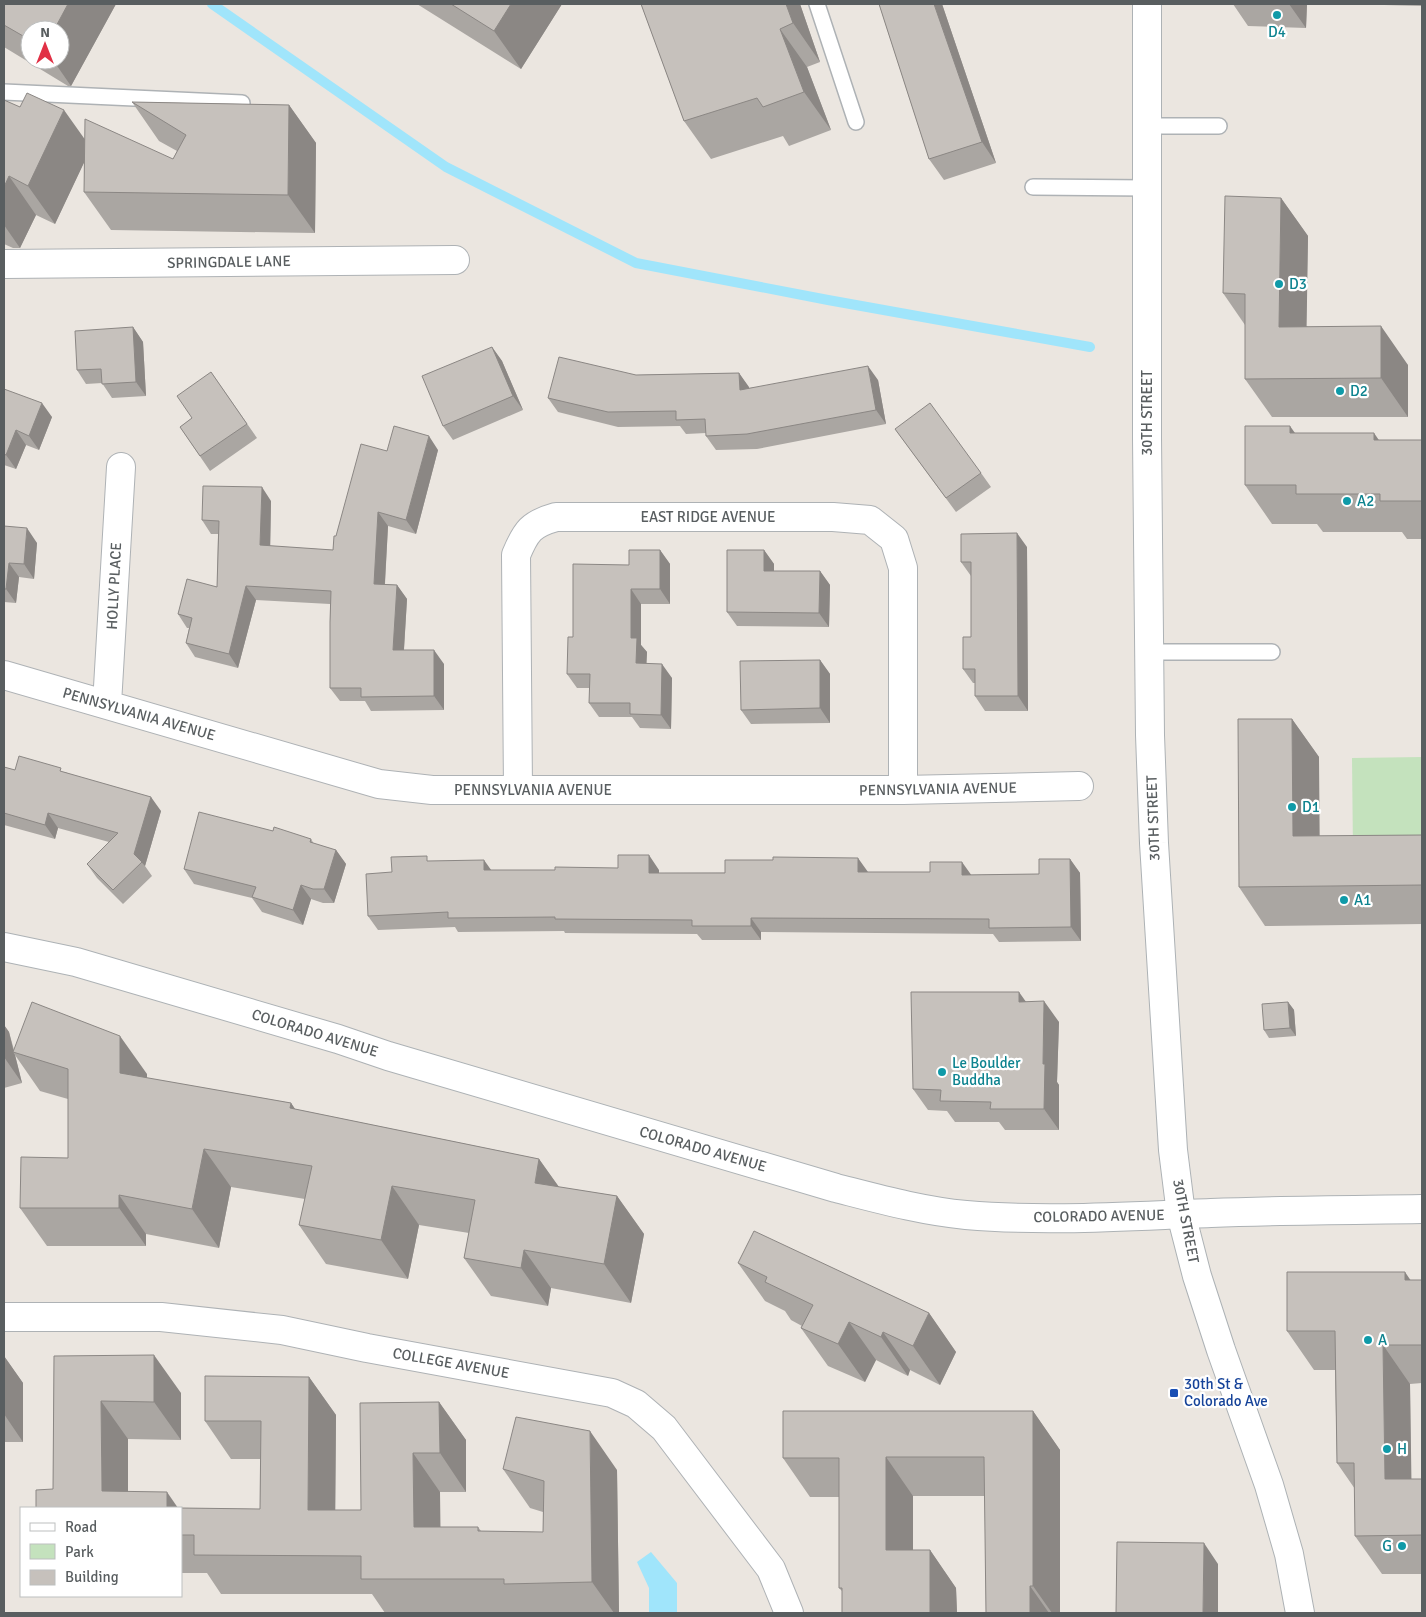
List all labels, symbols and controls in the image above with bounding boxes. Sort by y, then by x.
marker: D4 [1271,9,1283,21]
north arrow [20,20,70,70]
place label: D4 [1268,23,1286,41]
text: N [40,24,50,41]
street label: SPRINGDALE LANE [167,252,291,272]
place label: D3 [1289,275,1307,293]
marker: D3 [1273,278,1285,290]
street label: 30TH STREET [1138,370,1156,456]
place label: D2 [1350,382,1368,400]
marker: D2 [1334,385,1346,397]
place label: A2 [1357,492,1374,510]
marker: A2 [1341,495,1353,507]
street label: EAST RIDGE AVENUE [640,508,776,526]
street label: HOLLY PLACE [103,542,125,630]
street label: PENNSYLVANIA AVENUE [61,684,217,744]
street label: 30TH STREET [1142,774,1163,861]
street label: PENNSYLVANIA AVENUE [859,779,1017,799]
street label: PENNSYLVANIA AVENUE [454,781,612,799]
place label: D1 [1302,798,1320,816]
marker: D1 [1286,801,1298,813]
place label: A1 [1354,891,1371,909]
marker: A1 [1338,894,1350,906]
street label: COLORADO AVENUE [250,1005,380,1061]
place label: Le Boulder Buddha [952,1054,1021,1089]
marker: Le Boulder Buddha [936,1066,948,1078]
street label: COLORADO AVENUE [637,1122,769,1176]
street label: 30TH STREET [1169,1177,1203,1265]
street label: COLORADO AVENUE [1033,1206,1165,1226]
place label: A [1378,1331,1387,1349]
marker: A [1362,1334,1374,1346]
street label: COLLEGE AVENUE [391,1344,511,1382]
place label: 30th St & Colorado Ave [1184,1375,1268,1410]
marker: 30th St & Colorado Ave [1168,1387,1180,1399]
place label: H [1397,1440,1407,1458]
marker: H [1381,1443,1393,1455]
legend [20,1507,182,1597]
text: Road [65,1518,97,1536]
place label: G [1382,1537,1392,1555]
marker: G [1396,1540,1408,1552]
text: Park [65,1543,94,1561]
text: Building [65,1568,119,1586]

